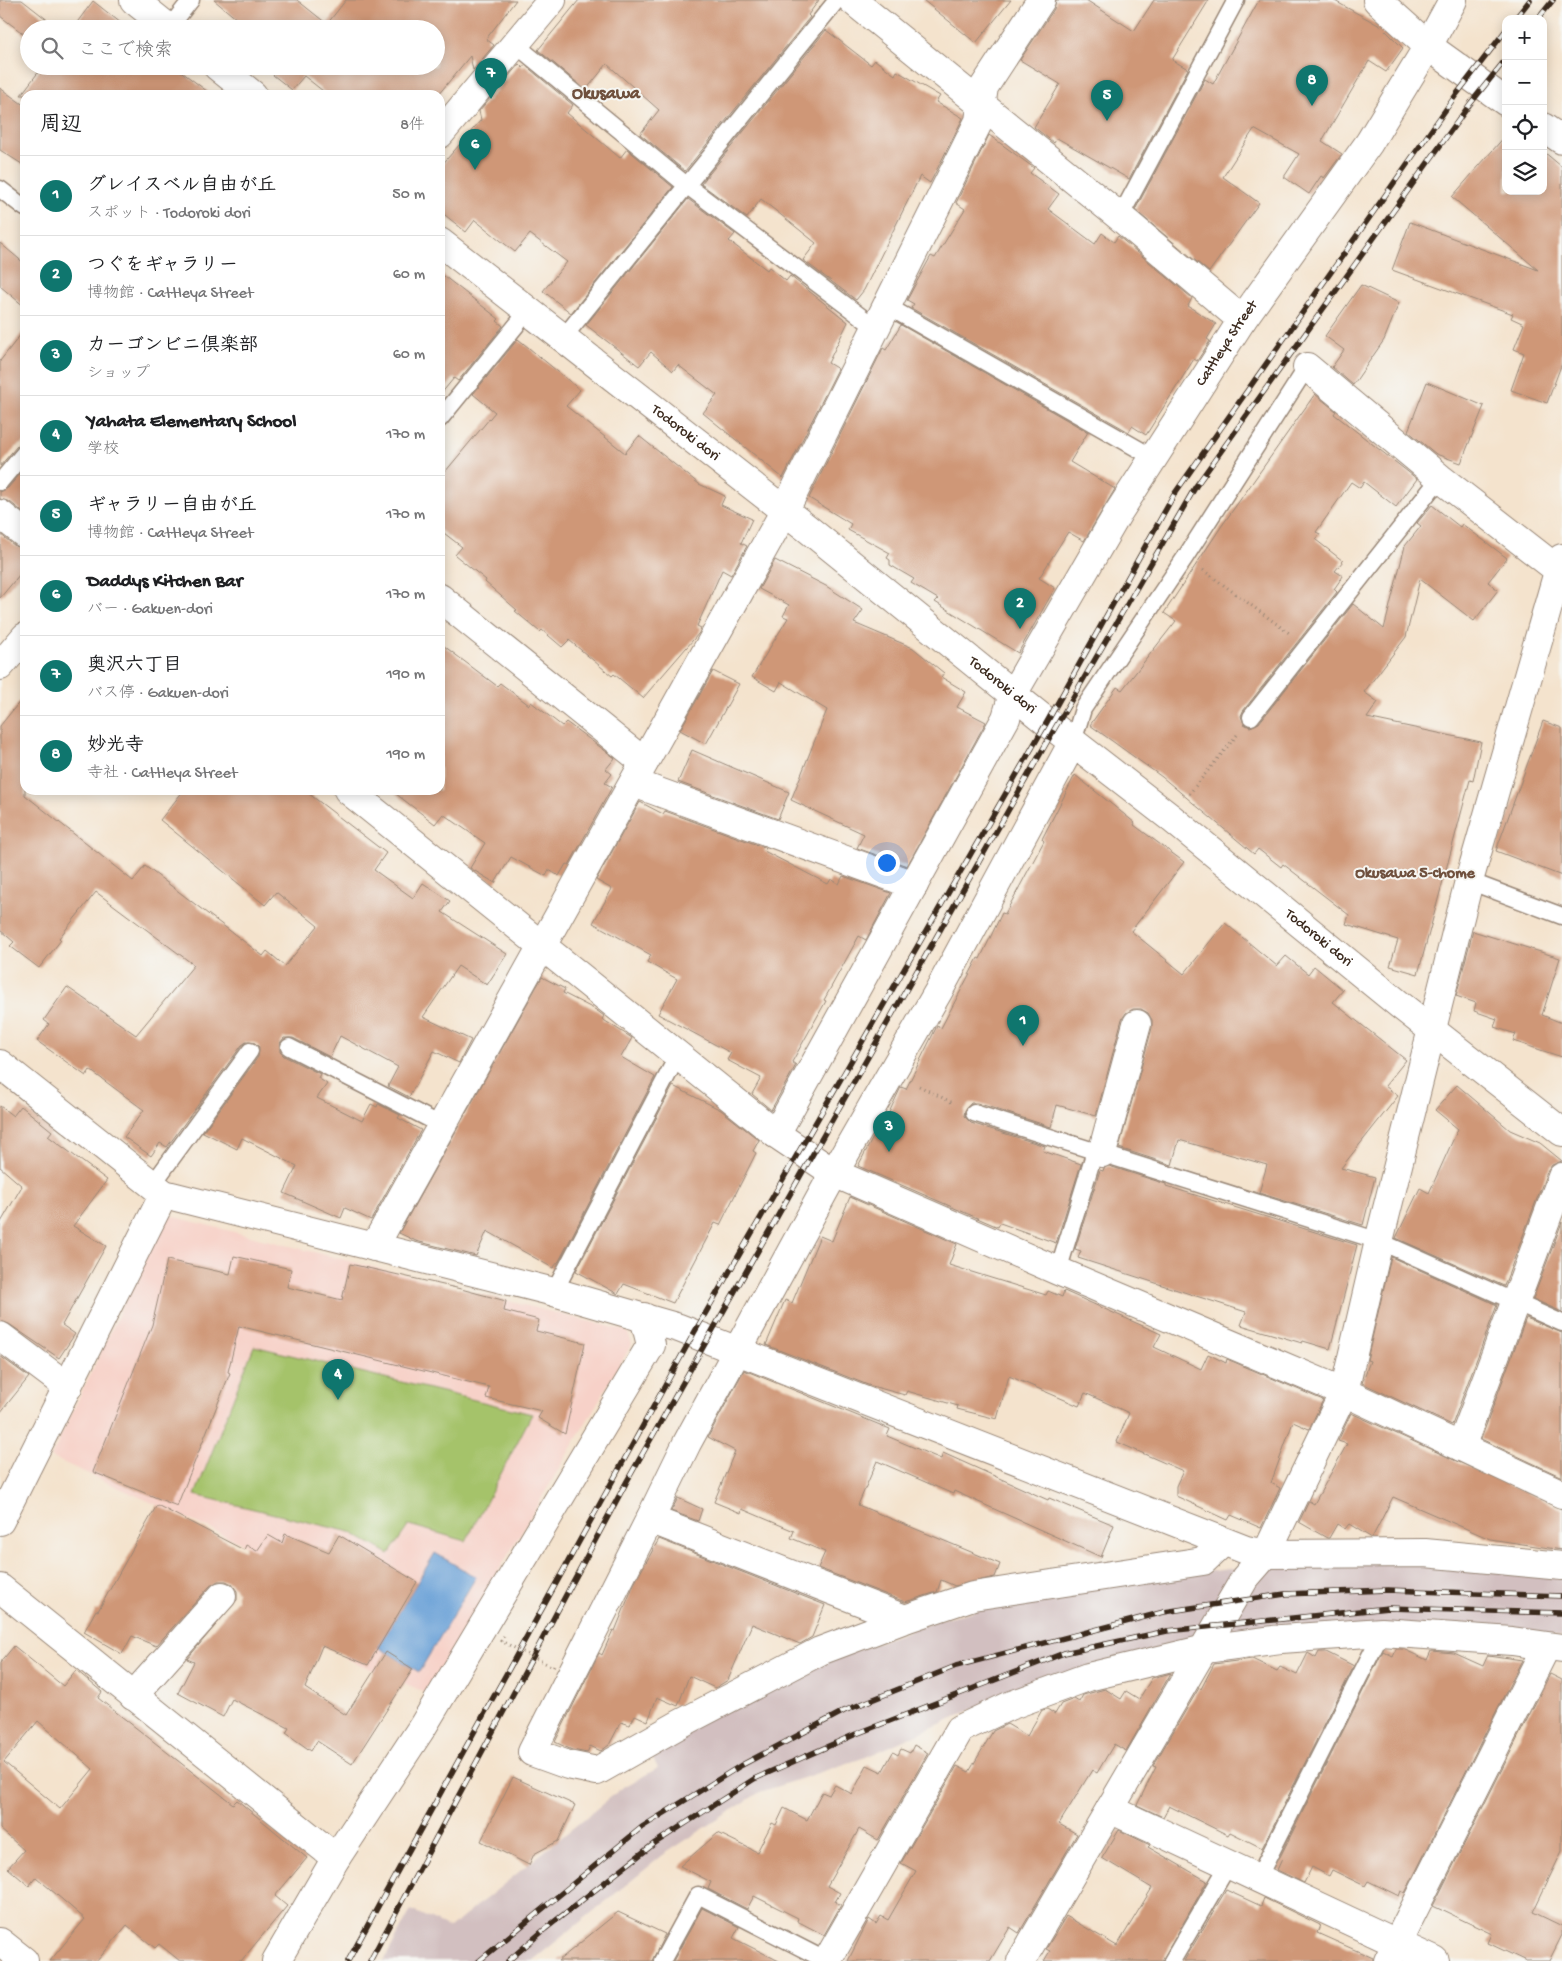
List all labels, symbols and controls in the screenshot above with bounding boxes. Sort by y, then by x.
map controls [1502,15,1547,195]
button: + [1502,15,1547,60]
search box [20,20,445,75]
icon: search [38,34,66,62]
text: ここで検索 [78,40,173,63]
pin: 7 [475,58,507,99]
button: − [1502,60,1547,105]
pin: 8 [1296,65,1328,106]
pin: 5 [1091,80,1123,121]
district label: Okusawa [572,84,641,105]
button: locate [1502,105,1547,150]
text: 周辺 [40,114,82,139]
text: 8件 [400,117,425,136]
pin: 6 [459,129,491,170]
button: layers [1502,150,1547,195]
text: グレイスベル自由が丘 [87,175,276,198]
text: 1 [53,186,59,205]
text: 50 m [392,186,425,205]
text: スポット · Todoroki dori [87,205,251,224]
text: つぐをギャラリー [87,255,238,278]
text: 2 [52,266,60,285]
text: 60 m [393,266,425,285]
text: 博物館 · Cattleya Street [87,285,253,304]
street label: Cattleya Street [1193,296,1263,390]
text: カーゴンビニ倶楽部 [87,335,258,358]
text: 3 [52,346,60,365]
text: 60 m [393,346,425,365]
text: ショップ [87,365,150,384]
street label: Todoroki dori [647,400,723,466]
text: Yahata Elementary School [87,411,296,434]
text: 4 [52,426,60,445]
text: 170 m [386,426,425,445]
text: 学校 [87,441,119,460]
text: ギャラリー自由が丘 [87,495,257,518]
text: 5 [52,506,60,525]
text: 170 m [386,506,425,525]
text: 博物館 · Cattleya Street [87,525,253,544]
text: Daddys Kitchen Bar [87,571,242,594]
text: 6 [52,586,60,605]
text: 170 m [386,586,425,605]
pin: 2 [1004,588,1036,629]
text: バー · Gakuen-dori [87,601,213,620]
street label: Todoroki dori [964,652,1040,718]
text: 奥沢六丁目 [87,655,182,678]
text: 7 [52,666,60,685]
text: 190 m [386,666,425,685]
text: バス停 · Gakuen-dori [87,685,229,704]
text: 妙光寺 [87,735,144,758]
text: 8 [52,746,60,765]
text: 190 m [386,746,425,765]
text: 寺社 · Cattleya Street [87,765,237,784]
your location [874,850,900,876]
district label: Okusawa 5-chome [1355,865,1475,884]
street label: Todoroki dori [1280,905,1356,971]
pin: 1 [1007,1005,1039,1046]
pin: 3 [873,1111,905,1152]
pin: 4 [322,1359,354,1400]

